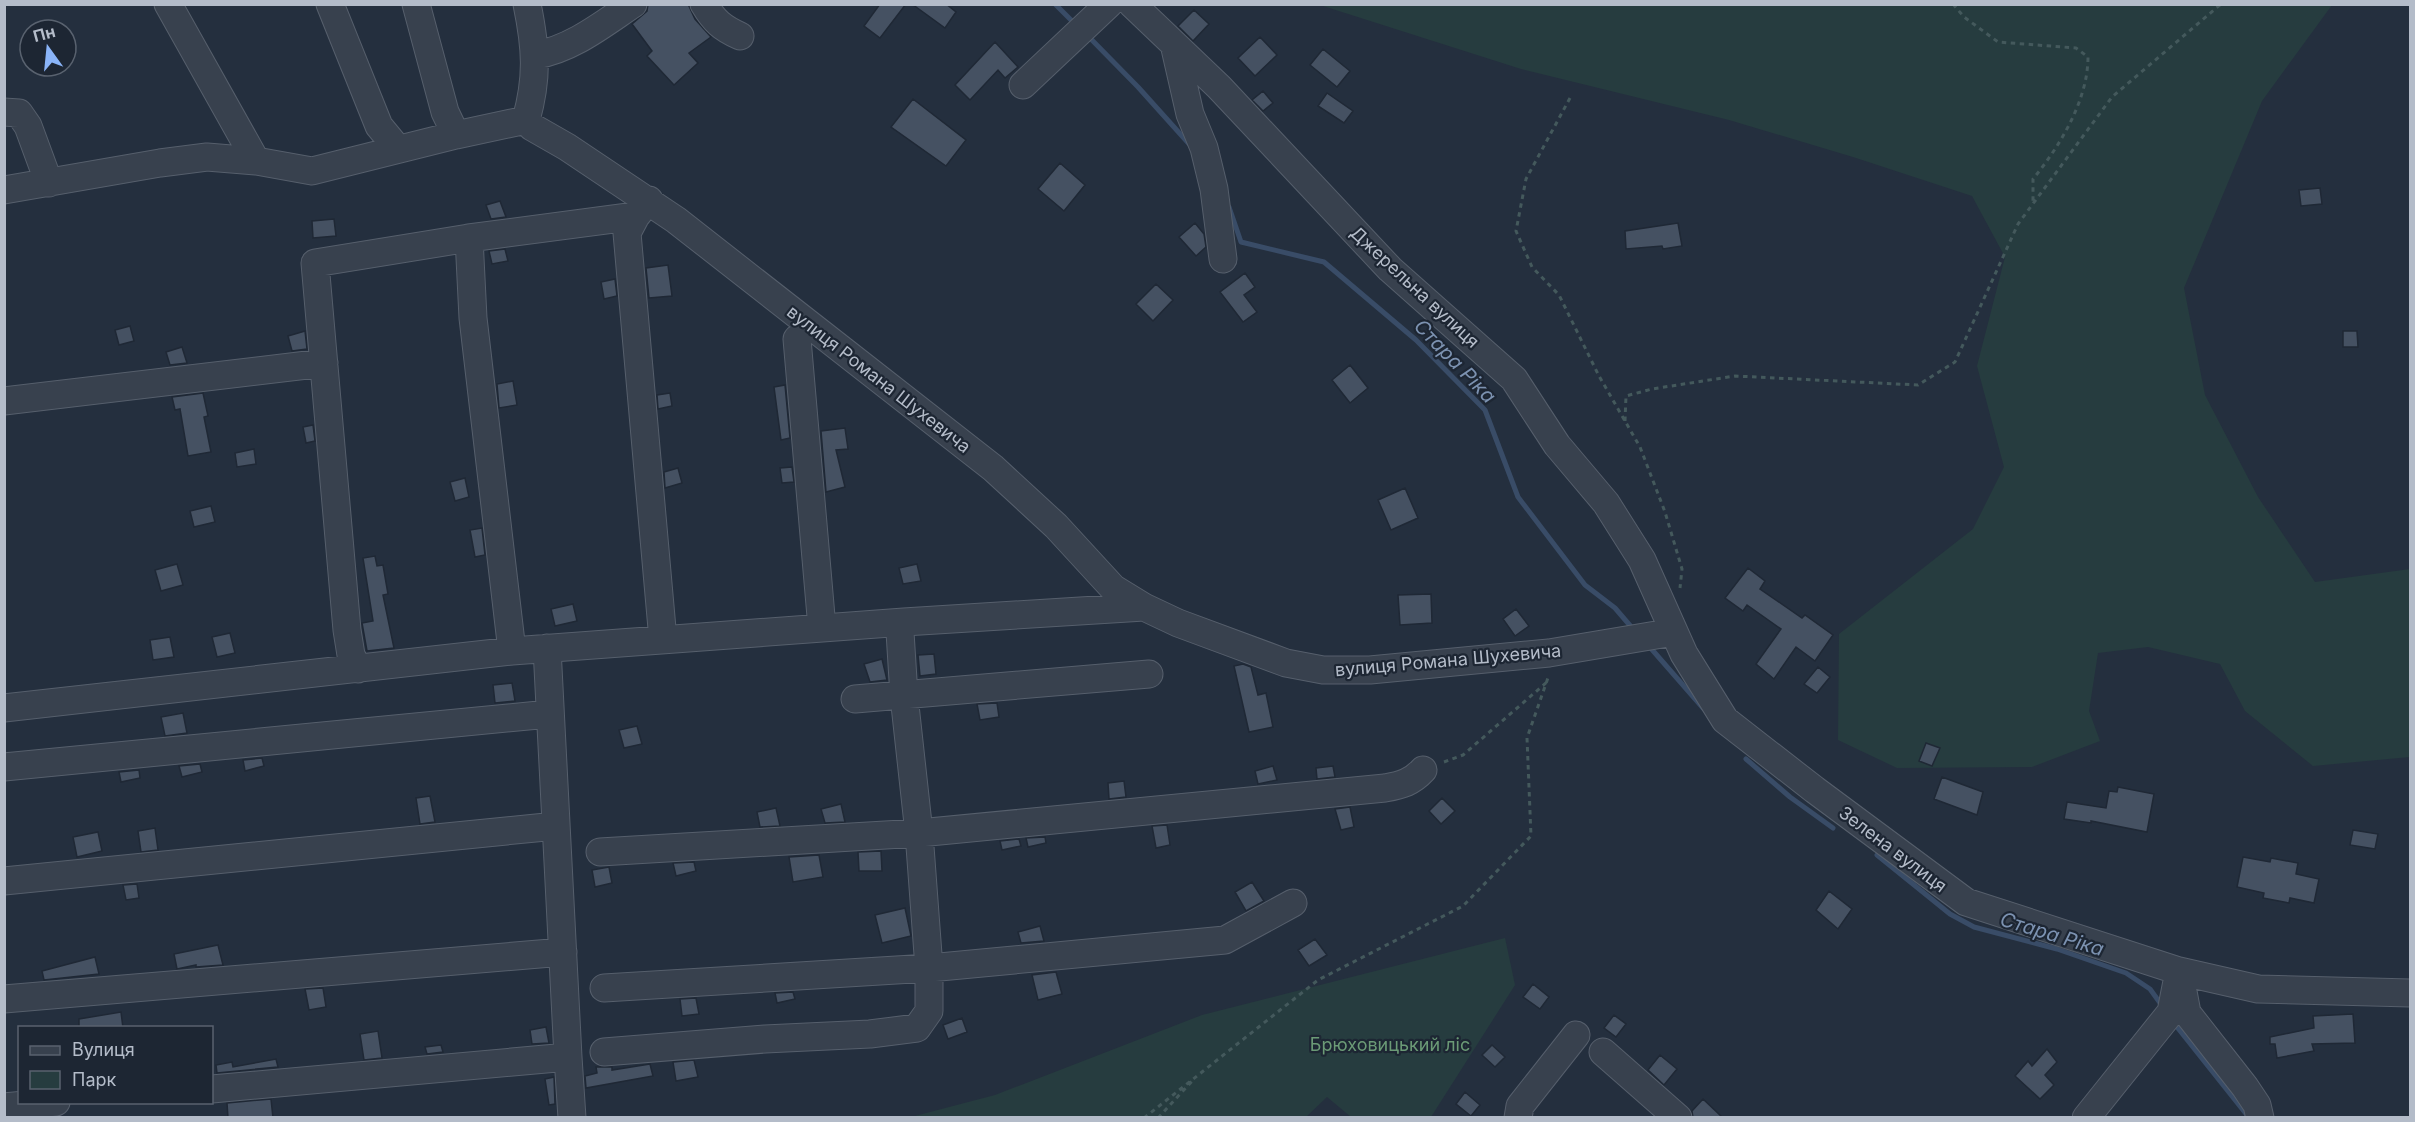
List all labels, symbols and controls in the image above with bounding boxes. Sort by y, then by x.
north arrow [18,18,78,78]
text: Пн [31,21,57,46]
street label: Джерельна вулиця [1346,222,1484,352]
street label: вулиця Романа Шухевича [783,301,975,457]
water label: Стара Ріка [1409,314,1501,408]
street label: вулиця Романа Шухевича [1334,640,1562,680]
street label: Зелена вулиця [1835,802,1951,896]
water label: Стара Ріка [1997,907,2107,961]
legend [18,1026,213,1104]
park label: Брюховицький ліс [1310,1034,1470,1055]
text: Вулиця [72,1039,135,1060]
text: Парк [72,1069,117,1090]

